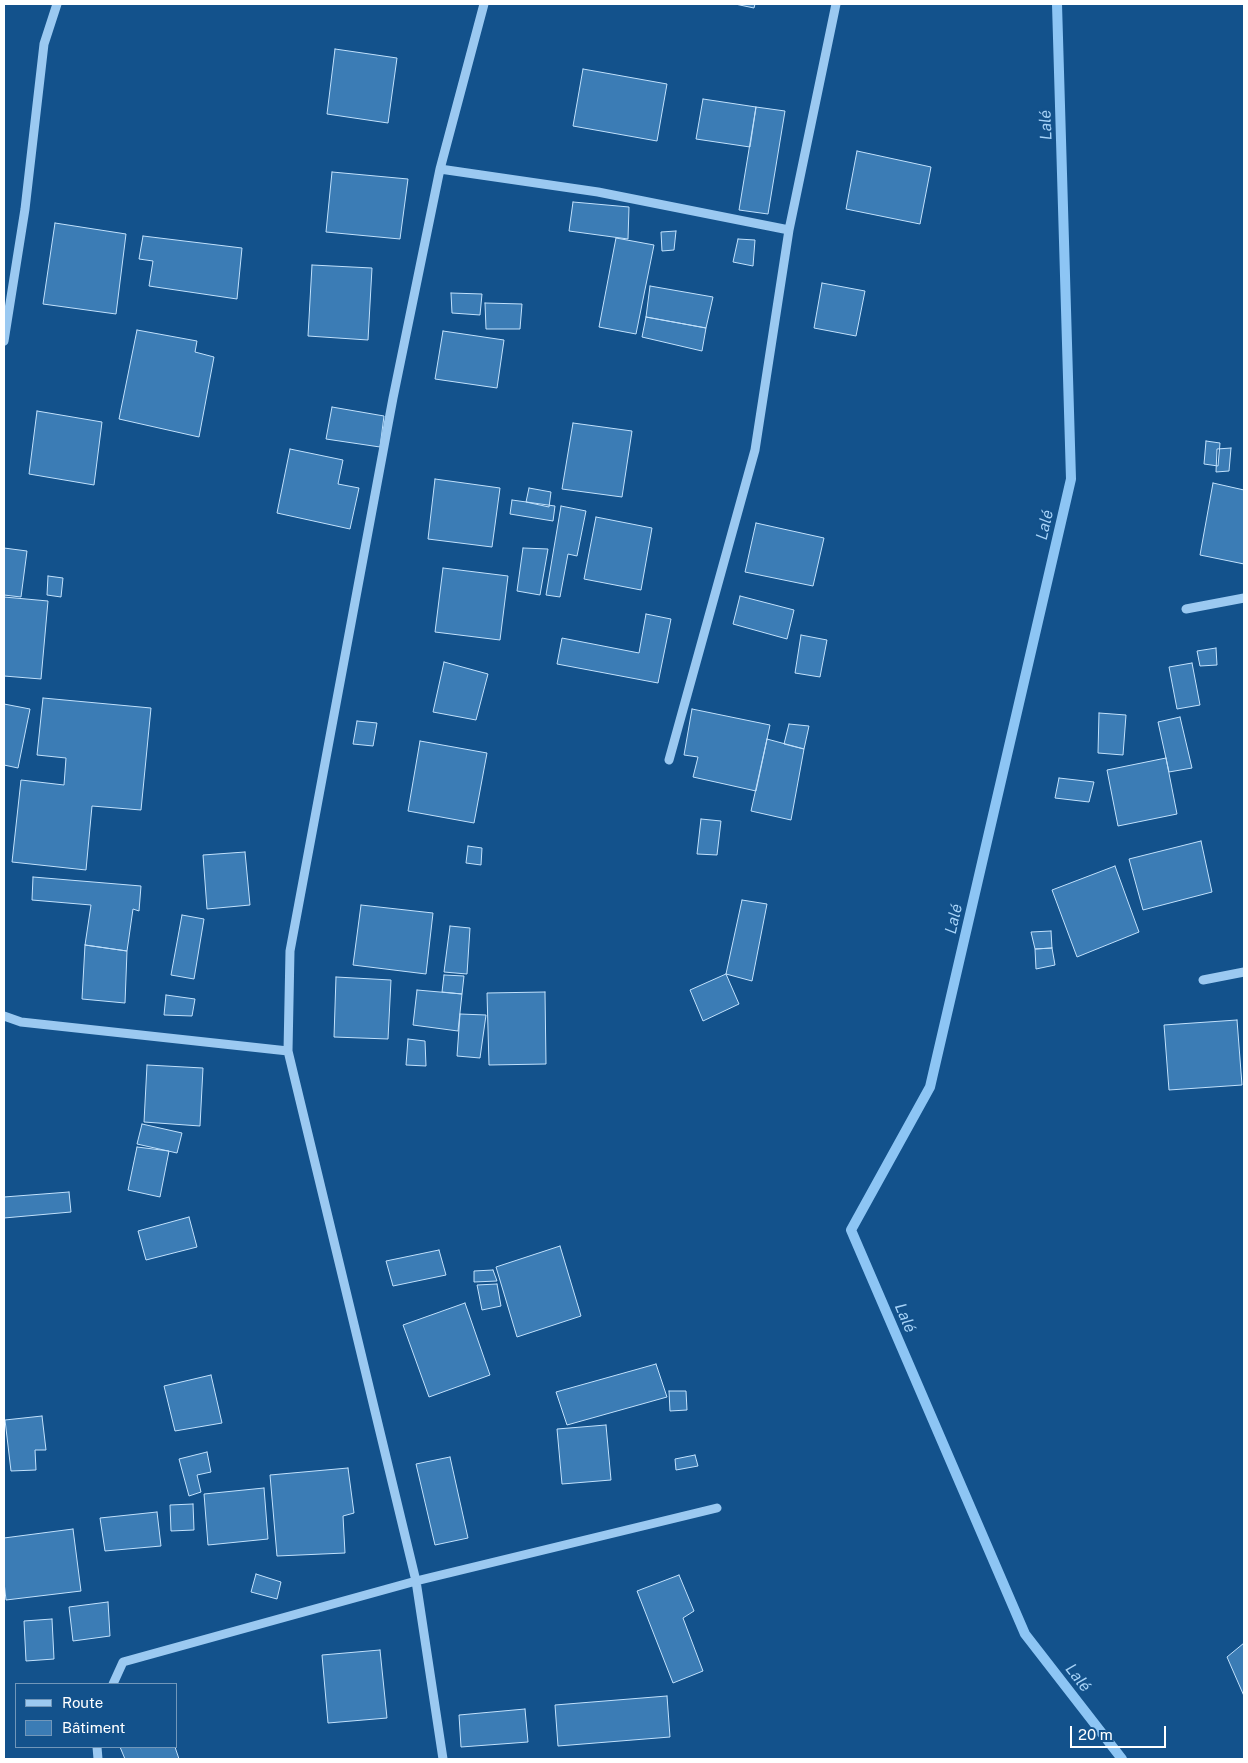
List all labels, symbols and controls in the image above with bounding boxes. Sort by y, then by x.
water label: Lalé [1036,110,1056,140]
water label: Lalé [1032,508,1058,542]
water label: Lalé [941,902,967,936]
water label: Lalé [890,1300,920,1336]
water label: Lalé [1061,1660,1095,1696]
legend [15,1683,178,1748]
text: Route [62,1694,103,1711]
scale bar [1073,1716,1169,1748]
text: Bâtiment [62,1719,125,1736]
text: 20 m [1078,1726,1113,1743]

